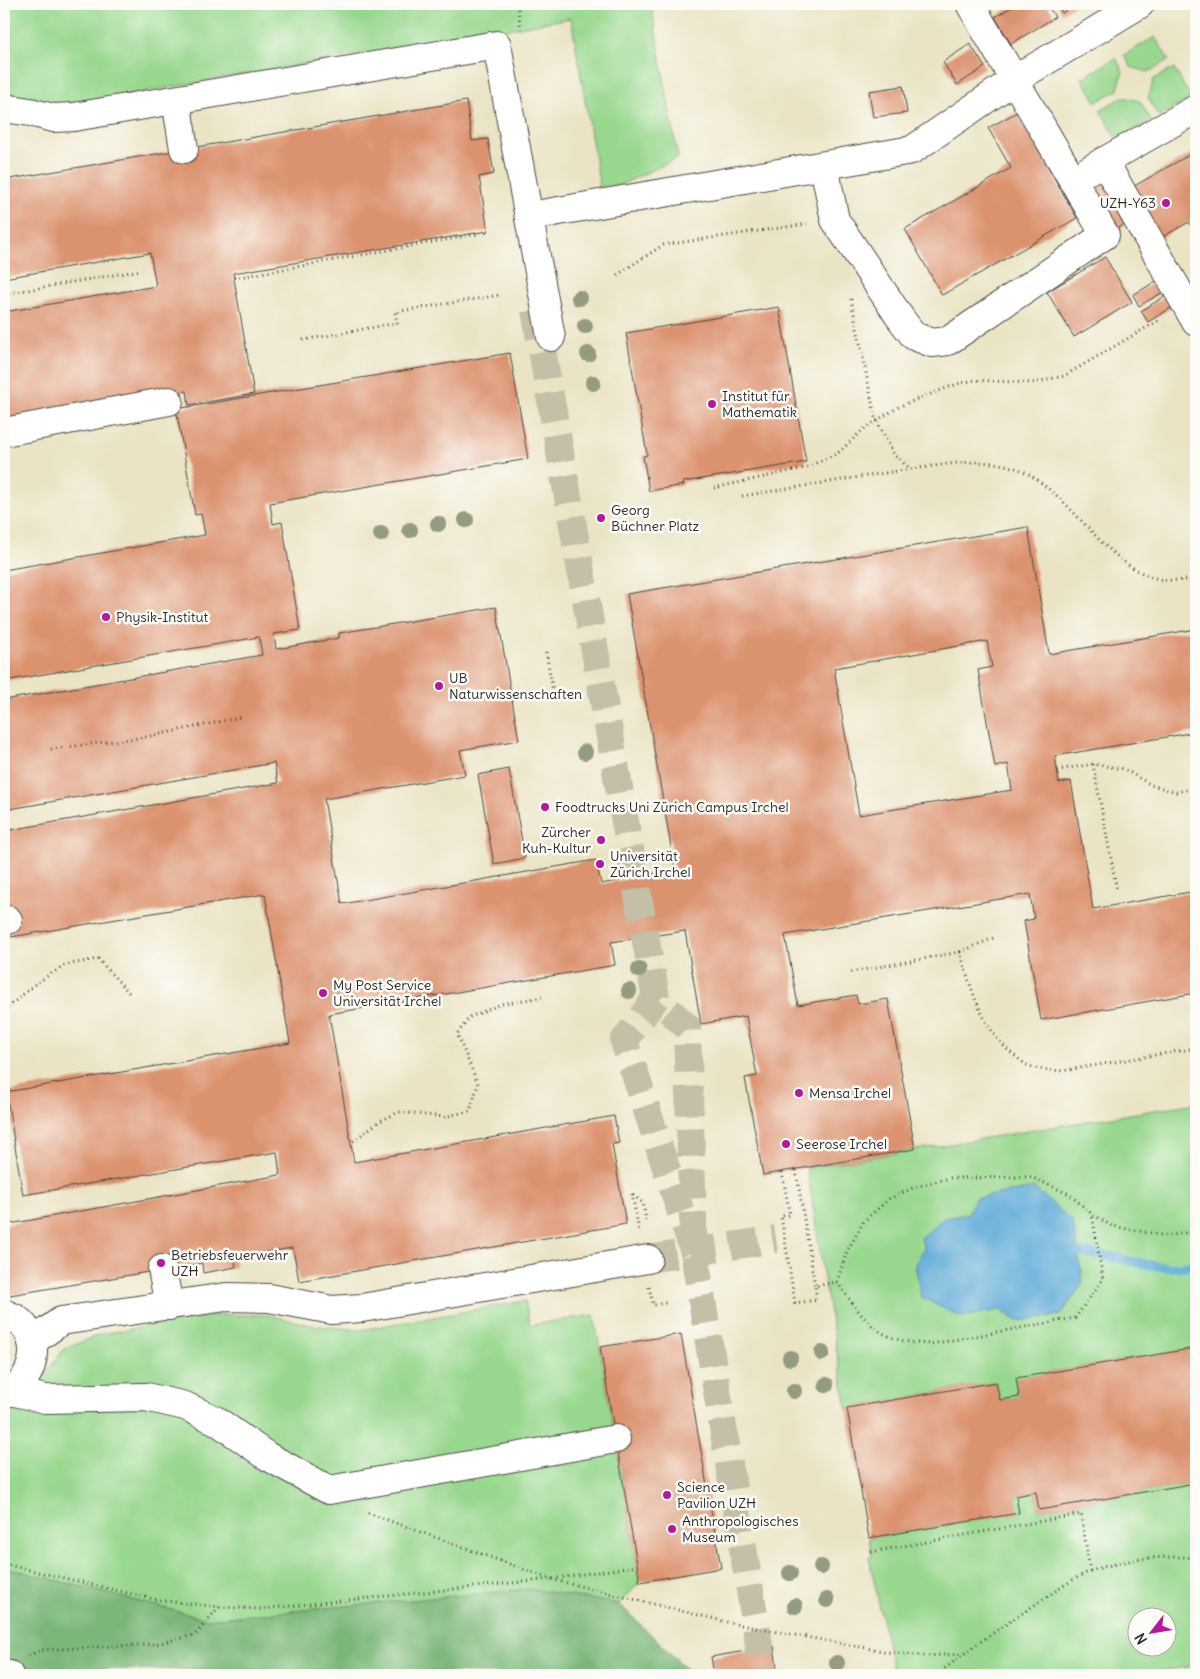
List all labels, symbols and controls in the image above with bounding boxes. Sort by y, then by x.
place label: UZH-Y63 [1100,194,1156,212]
marker: UZH-Y63 [1160,197,1172,209]
place label: Institut für Mathematik [722,387,797,421]
marker: Institut für Mathematik [706,398,718,410]
place label: Georg Büchner Platz [611,501,699,535]
marker: Georg Büchner Platz [595,512,607,524]
place label: Physik-Institut [116,608,209,626]
marker: Physik-Institut [100,611,112,623]
place label: UB Naturwissenschaften [449,669,582,703]
marker: UB Naturwissenschaften [433,680,445,692]
place label: Foodtrucks Uni Zürich Campus Irchel [555,798,789,816]
marker: Foodtrucks Uni Zürich Campus Irchel [539,801,551,813]
place label: Zürcher Kuh-Kultur [522,823,591,857]
marker: Zürcher Kuh-Kultur [595,834,607,846]
place label: Universität Zürich Irchel [610,847,691,881]
marker: Universität Zürich Irchel [594,858,606,870]
place label: My Post Service Universität Irchel [333,976,441,1010]
marker: My Post Service Universität Irchel [317,987,329,999]
place label: Mensa Irchel [809,1084,891,1102]
marker: Mensa Irchel [793,1087,805,1099]
place label: Seerose Irchel [796,1135,887,1153]
marker: Seerose Irchel [780,1138,792,1150]
place label: Betriebsfeuerwehr UZH [171,1246,289,1280]
marker: Betriebsfeuerwehr UZH [155,1257,167,1269]
place label: Science Pavilion UZH [677,1478,756,1512]
marker: Science Pavilion UZH [661,1489,673,1501]
place label: Anthropologisches Museum [682,1512,799,1546]
marker: Anthropologisches Museum [666,1523,678,1535]
north arrow [1128,1606,1178,1656]
text: N [1131,1630,1151,1647]

